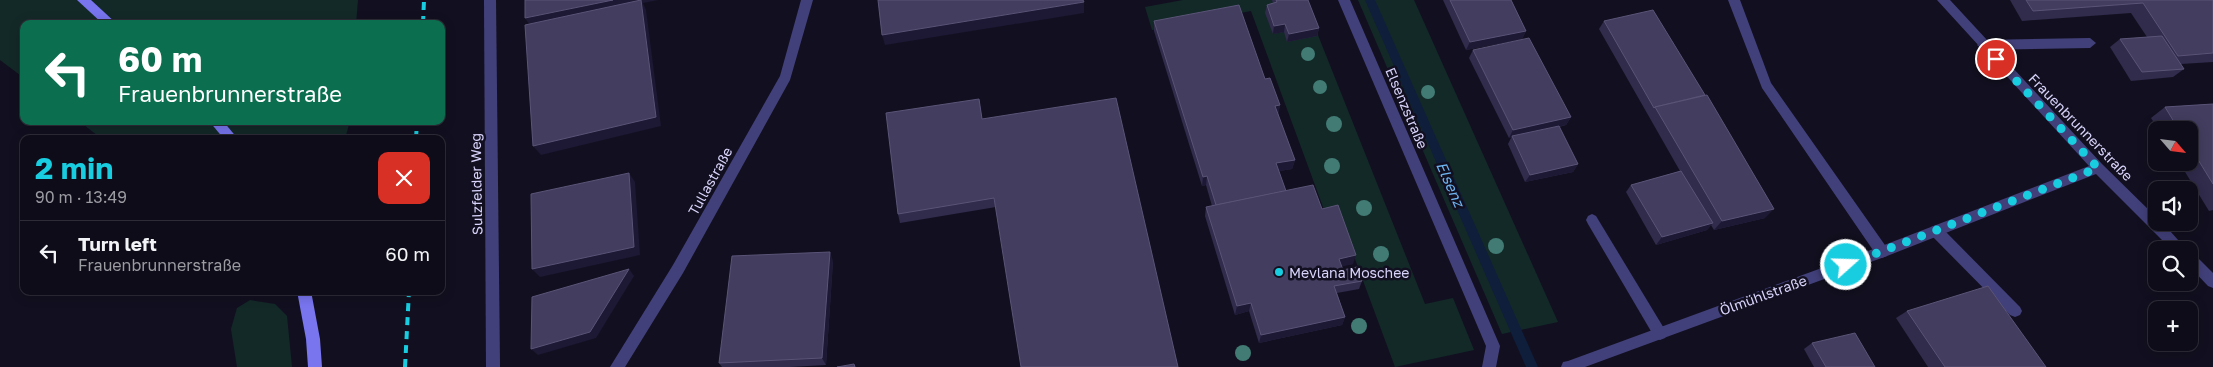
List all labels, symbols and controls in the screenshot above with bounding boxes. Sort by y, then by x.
text: 60 m [118,38,202,80]
pin [1975,38,2017,80]
icon: left [35,40,100,105]
icon: arrive [1982,45,2010,73]
street label: Elsenzstraße [1382,65,1432,151]
street label: Frauenbrunnerstraße [2025,70,2137,184]
text: Frauenbrunnerstraße [118,80,342,107]
north arrow [2148,121,2198,171]
map controls [2148,121,2198,351]
street label: Sulzfelder Weg [467,133,485,235]
street label: Tullastraße [684,144,736,218]
text: 2 min [35,150,113,186]
button: close [378,152,430,204]
water label: Elsenz [1433,159,1469,211]
button: sound [2148,181,2198,231]
text: 90 m · 13:49 [35,187,127,207]
text: Turn left [78,232,157,255]
position arrow [1819,238,1871,290]
icon: left [35,239,63,267]
button: search [2148,241,2198,291]
text: 60 m [385,242,430,265]
text: Frauenbrunnerstraße [78,255,241,275]
place label: Mevlana Moschee [1289,264,1409,281]
marker: Mevlana Moschee [1273,266,1285,278]
street label: Ölmühlstraße [1717,271,1809,319]
button: + [2148,301,2198,351]

